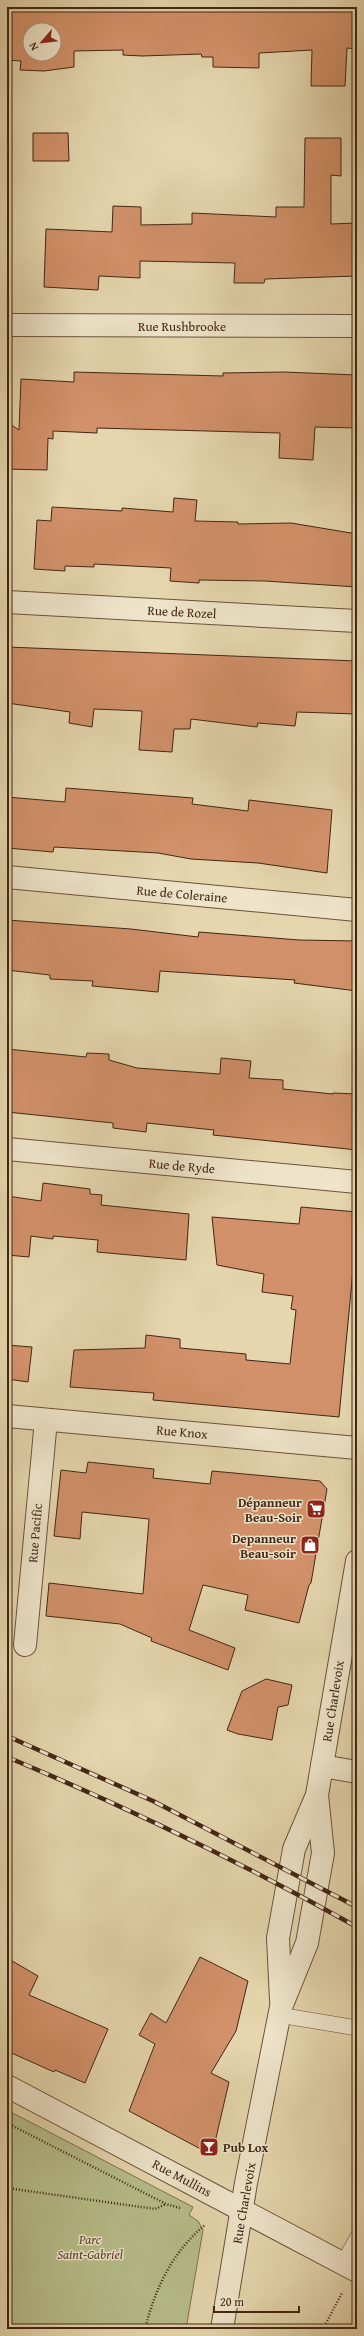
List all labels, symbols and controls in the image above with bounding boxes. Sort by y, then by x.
north arrow [22,22,62,62]
text: N [24,39,42,54]
street label: Rue Rushbrooke [138,317,226,336]
street label: Rue de Rozel [147,601,217,623]
street label: Rue de Coleraine [136,881,228,907]
street label: Rue de Ryde [148,1154,216,1178]
street label: Rue Knox [156,1420,209,1444]
place label: Dépanneur Beau-Soir [238,1493,302,1527]
supermarket icon: Dépanneur Beau-Soir [305,1498,327,1520]
street label: Rue Pacific [23,1502,47,1564]
place label: Depanneur Beau-soir [232,1529,296,1563]
shop icon: Depanneur Beau-soir [299,1534,321,1556]
street label: Rue Charlevoix [317,1659,349,1743]
bar icon: Pub Lox [198,2136,220,2158]
place label: Pub Lox [223,2138,268,2157]
street label: Rue Mullins [149,2154,215,2202]
street label: Rue Charlevoix [228,2160,261,2245]
park label: Parc Saint-Gabriel [57,2230,123,2264]
scale bar [214,2288,299,2314]
text: 20 m [220,2293,244,2310]

